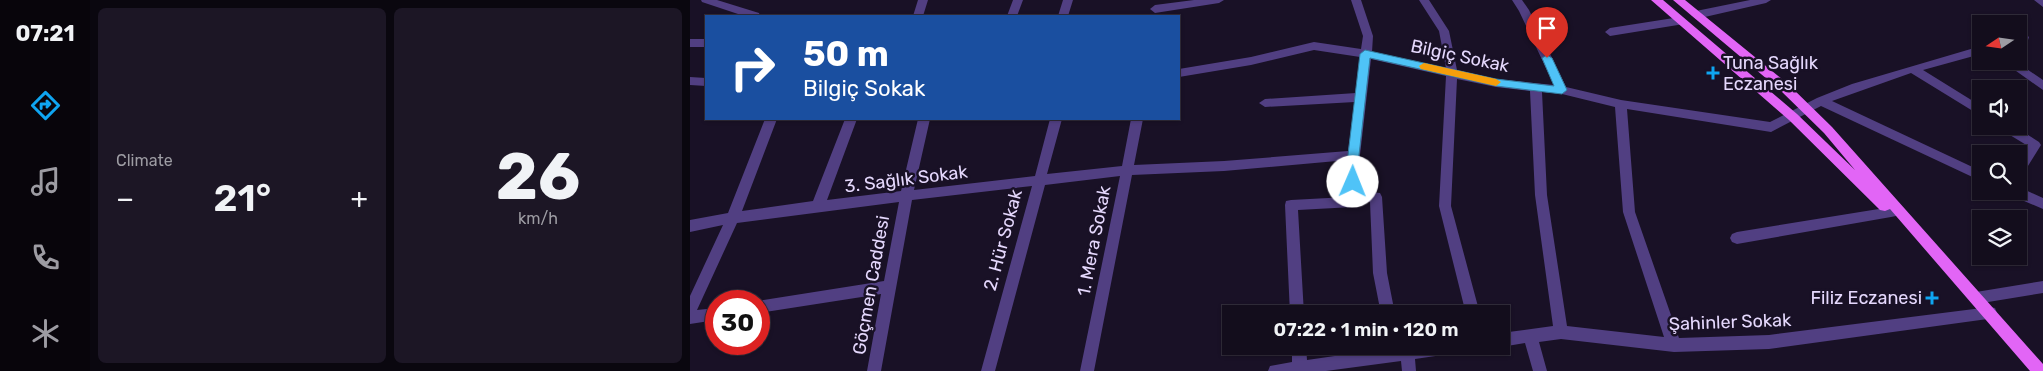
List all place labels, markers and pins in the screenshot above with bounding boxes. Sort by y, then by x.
pin [1526,7,1568,58]
place label: Tuna Sağlık Eczanesi [1723,52,1819,95]
marker: Tuna Sağlık Eczanesi [1707,67,1719,79]
place label: Filiz Eczanesi [1810,287,1922,309]
marker: Filiz Eczanesi [1926,292,1938,304]

